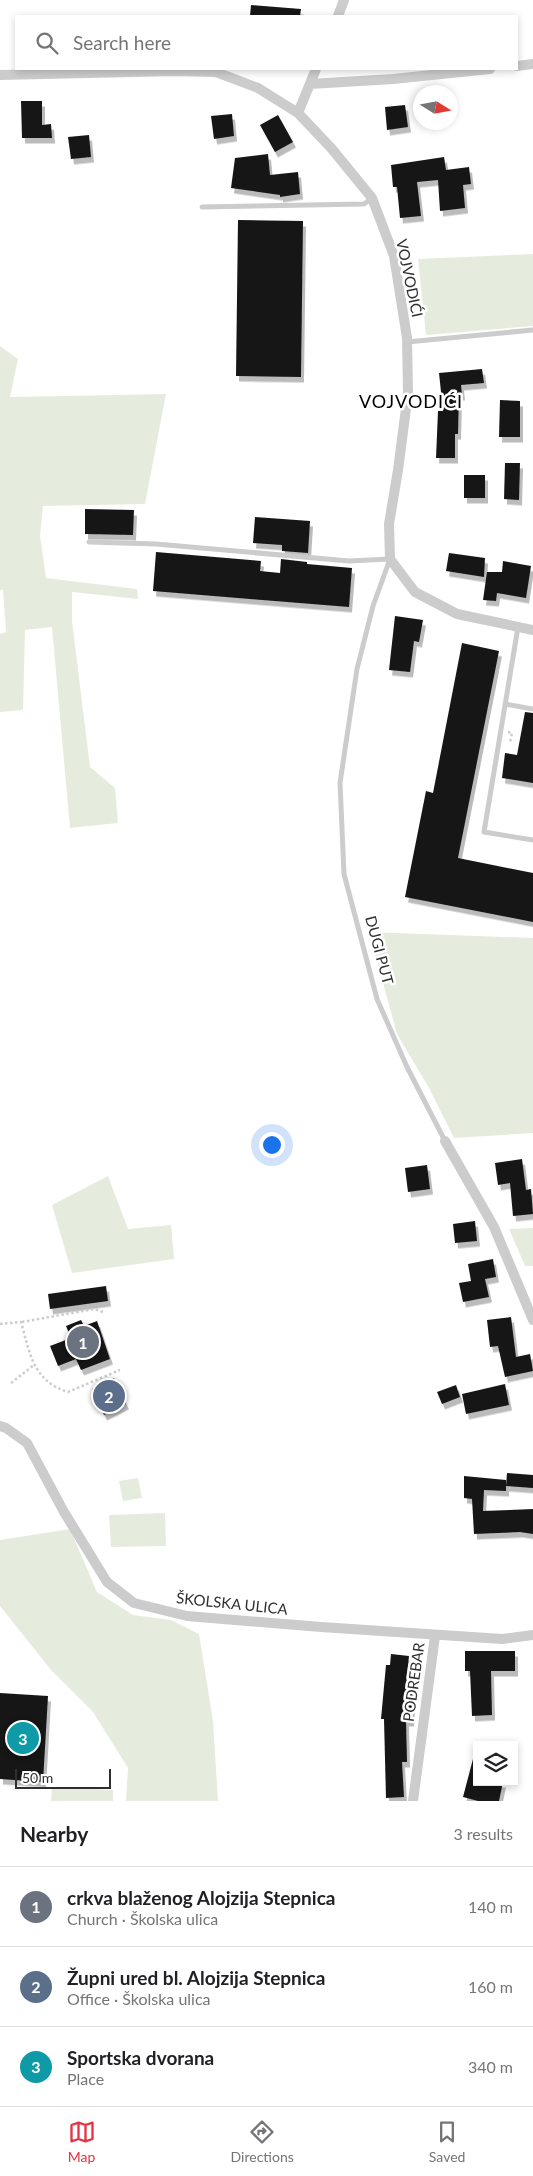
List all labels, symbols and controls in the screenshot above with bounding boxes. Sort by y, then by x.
search box [15,15,518,70]
icon: search [33,29,61,57]
text: Search here [73,31,171,54]
north arrow [413,85,458,130]
street label: VOJVODIĆI [393,237,427,319]
district label: VOJVODIĆI [359,390,463,412]
street label: DUGI PUT [362,914,398,986]
your location [259,1132,285,1158]
pin: 1 [67,1323,99,1361]
pin: 2 [93,1377,125,1415]
street label: ŠKOLSKA ULICA [175,1588,289,1618]
street label: PODREBAR [399,1641,428,1723]
pin: 3 [7,1719,39,1757]
map controls [473,1741,518,1786]
button: layers [473,1741,518,1786]
scale bar [15,1766,111,1789]
text: 50 m [22,1769,53,1786]
text: Nearby [20,1821,88,1846]
text: 3 results [453,1824,513,1843]
text: crkva blaženog Alojzija Stepnica [67,1886,335,1909]
text: 1 [31,1897,41,1916]
text: 140 m [468,1897,513,1916]
text: Church · Školska ulica [67,1909,218,1928]
text: Župni ured bl. Alojzija Stepnica [67,1966,325,1989]
text: 2 [31,1977,41,1996]
text: 160 m [468,1977,513,1996]
text: Office · Školska ulica [67,1989,211,2008]
text: Sportska dvorana [67,2046,214,2069]
text: 3 [31,2057,41,2076]
text: 340 m [468,2057,513,2076]
text: Place [67,2069,104,2088]
tab: Map [68,2118,96,2165]
tab: Directions [231,2118,294,2165]
tab: Saved [429,2118,465,2165]

